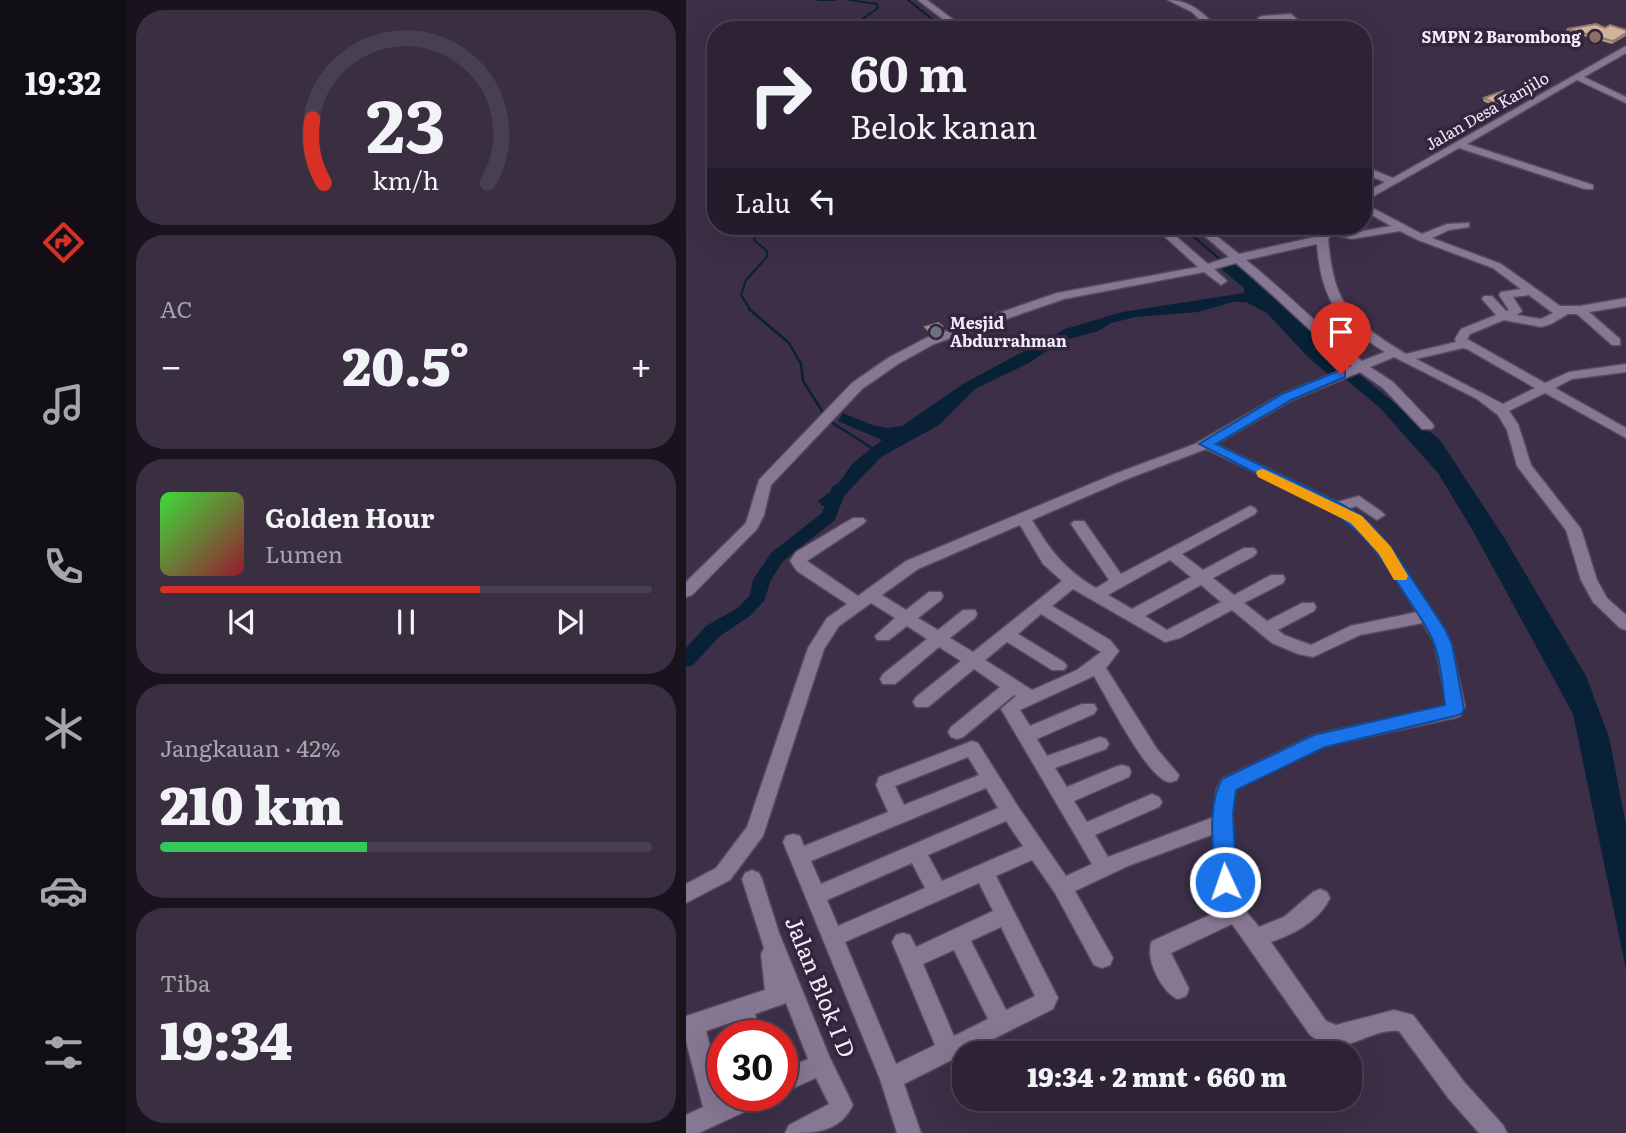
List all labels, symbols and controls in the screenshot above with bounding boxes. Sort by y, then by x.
place label: SMPN 2 Barombong [1422,24,1581,48]
marker: SMPN 2 Barombong [1587,29,1603,45]
text: 60 m [850,34,967,107]
icon: right [735,49,826,140]
text: 19:32 [25,57,101,105]
street label: Jalan Desa Kanjilo [1420,65,1553,155]
text: 23 [366,68,446,176]
text: Belok kanan [850,101,1038,149]
text: km/h [373,161,439,198]
text: Lalu [735,182,790,221]
icon: left [804,182,842,220]
icon: directions [39,218,88,267]
text: AC [160,291,193,325]
pin [1311,302,1371,374]
place label: Mesjid Abdurrahman [950,310,1067,352]
icon: arrive [1322,313,1360,351]
marker: Mesjid Abdurrahman [928,324,944,340]
text: 20.5° [342,325,470,402]
text: − [160,335,182,392]
text: + [630,335,652,392]
icon: music [39,380,88,429]
text: Golden Hour [265,497,434,536]
text: Lumen [265,536,343,570]
icon: phone [39,542,88,591]
icon: previous [223,603,261,641]
icon: pause [387,603,425,641]
icon: next [551,603,589,641]
icon: climate [39,704,88,753]
text: Jangkauan · 42% [160,730,340,764]
text: 210 km [160,764,344,841]
position arrow [1188,845,1262,919]
icon: car [39,866,88,915]
street label: Jalan Blok I D [778,910,866,1062]
text: Tiba [160,965,210,999]
text: 19:34 [160,999,292,1076]
speed limit sign: 30 [707,1020,798,1111]
icon: filters [39,1028,88,1077]
text: 19:34 · 2 mnt · 660 m [1027,1056,1287,1095]

